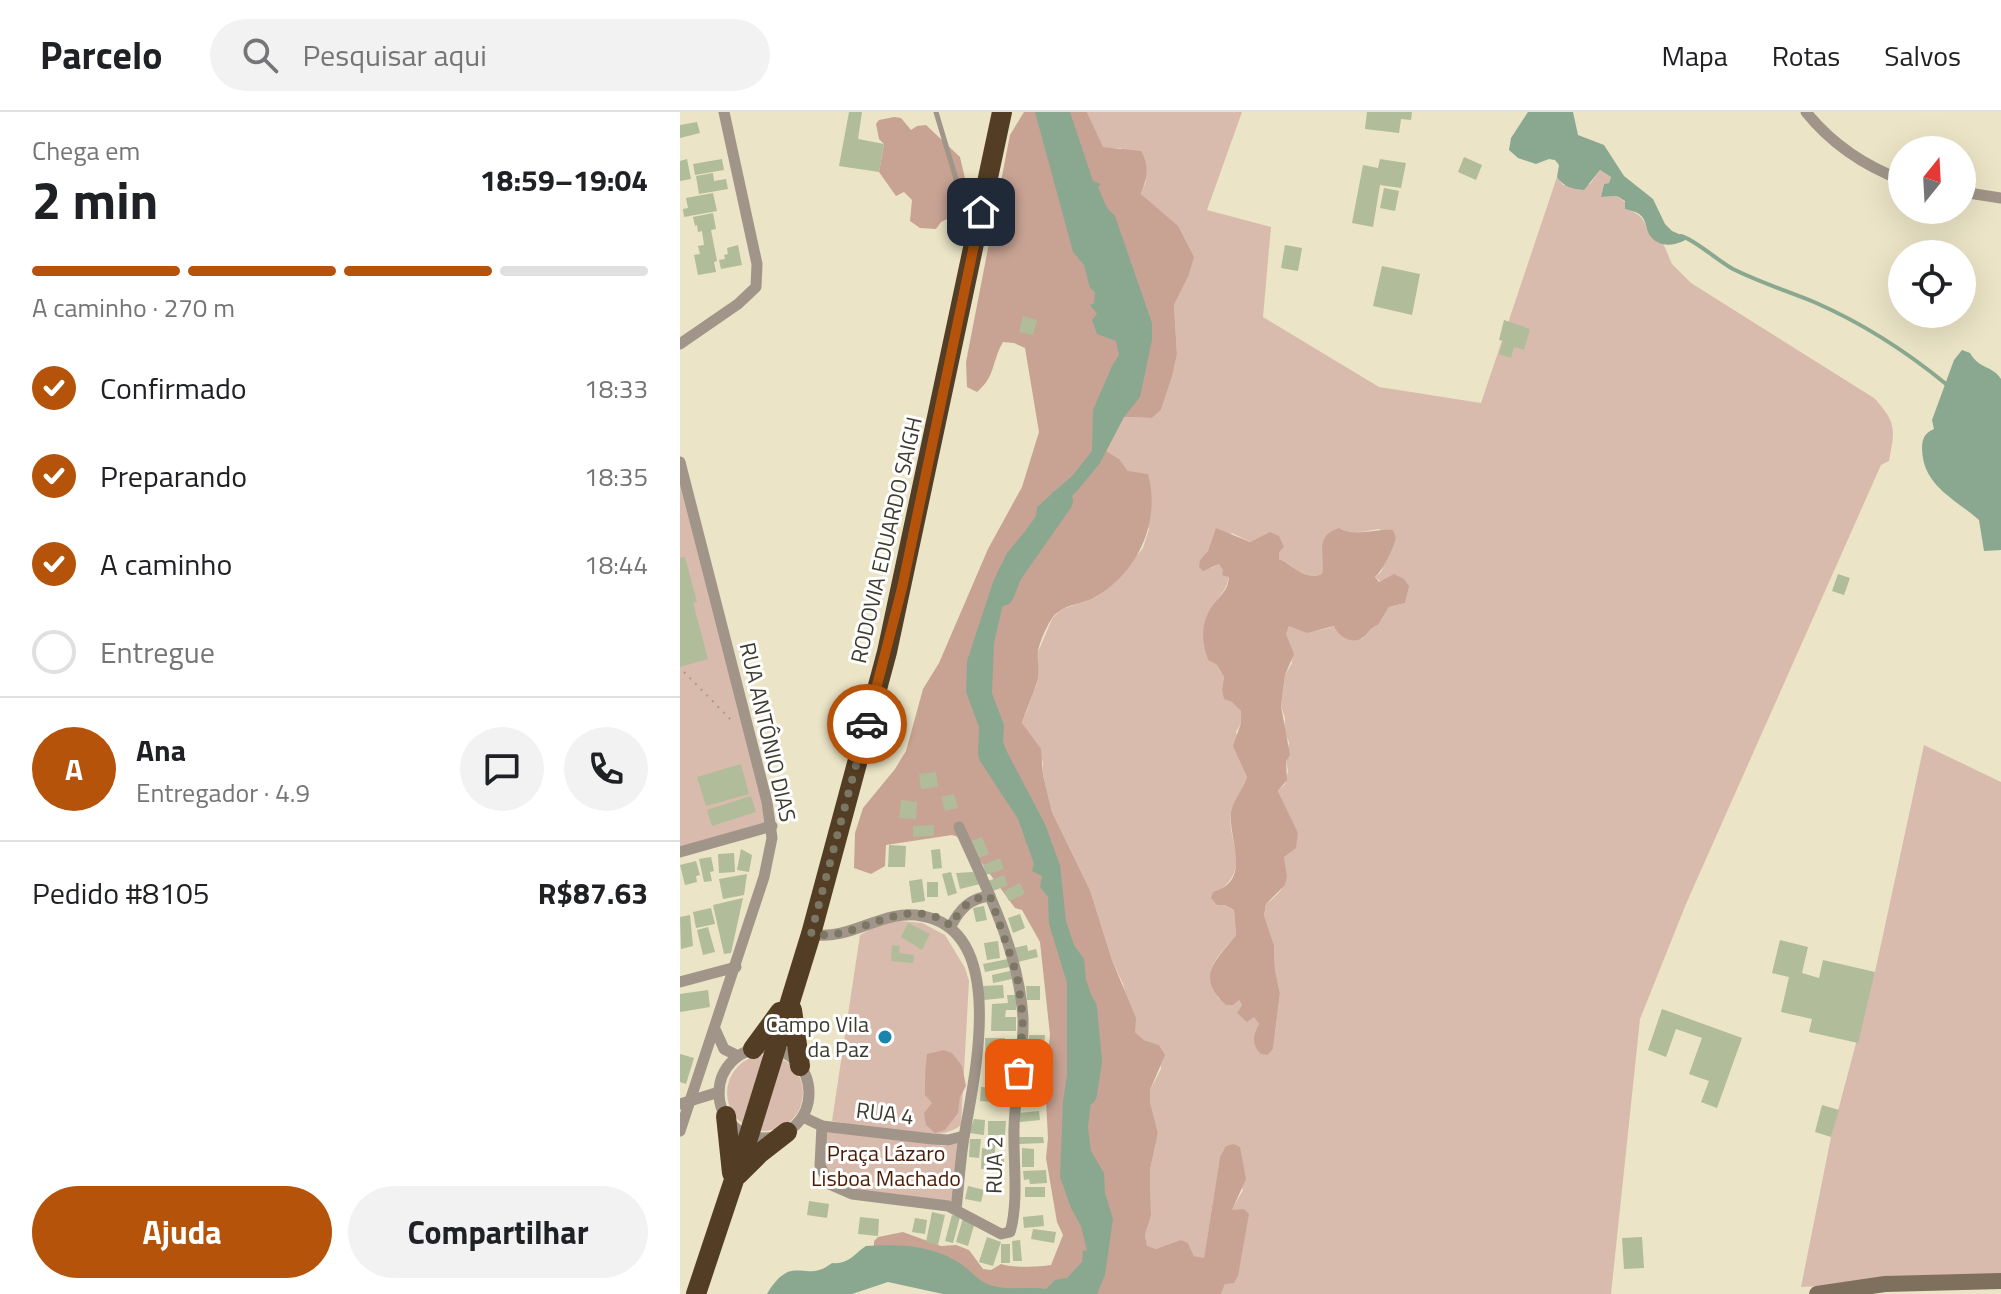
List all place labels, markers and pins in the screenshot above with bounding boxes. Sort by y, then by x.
pin [947,178,1015,246]
place label: Campo Vila da Paz [766,1007,869,1066]
marker: Campo Vila da Paz [876,1028,894,1046]
pin [985,1039,1053,1107]

